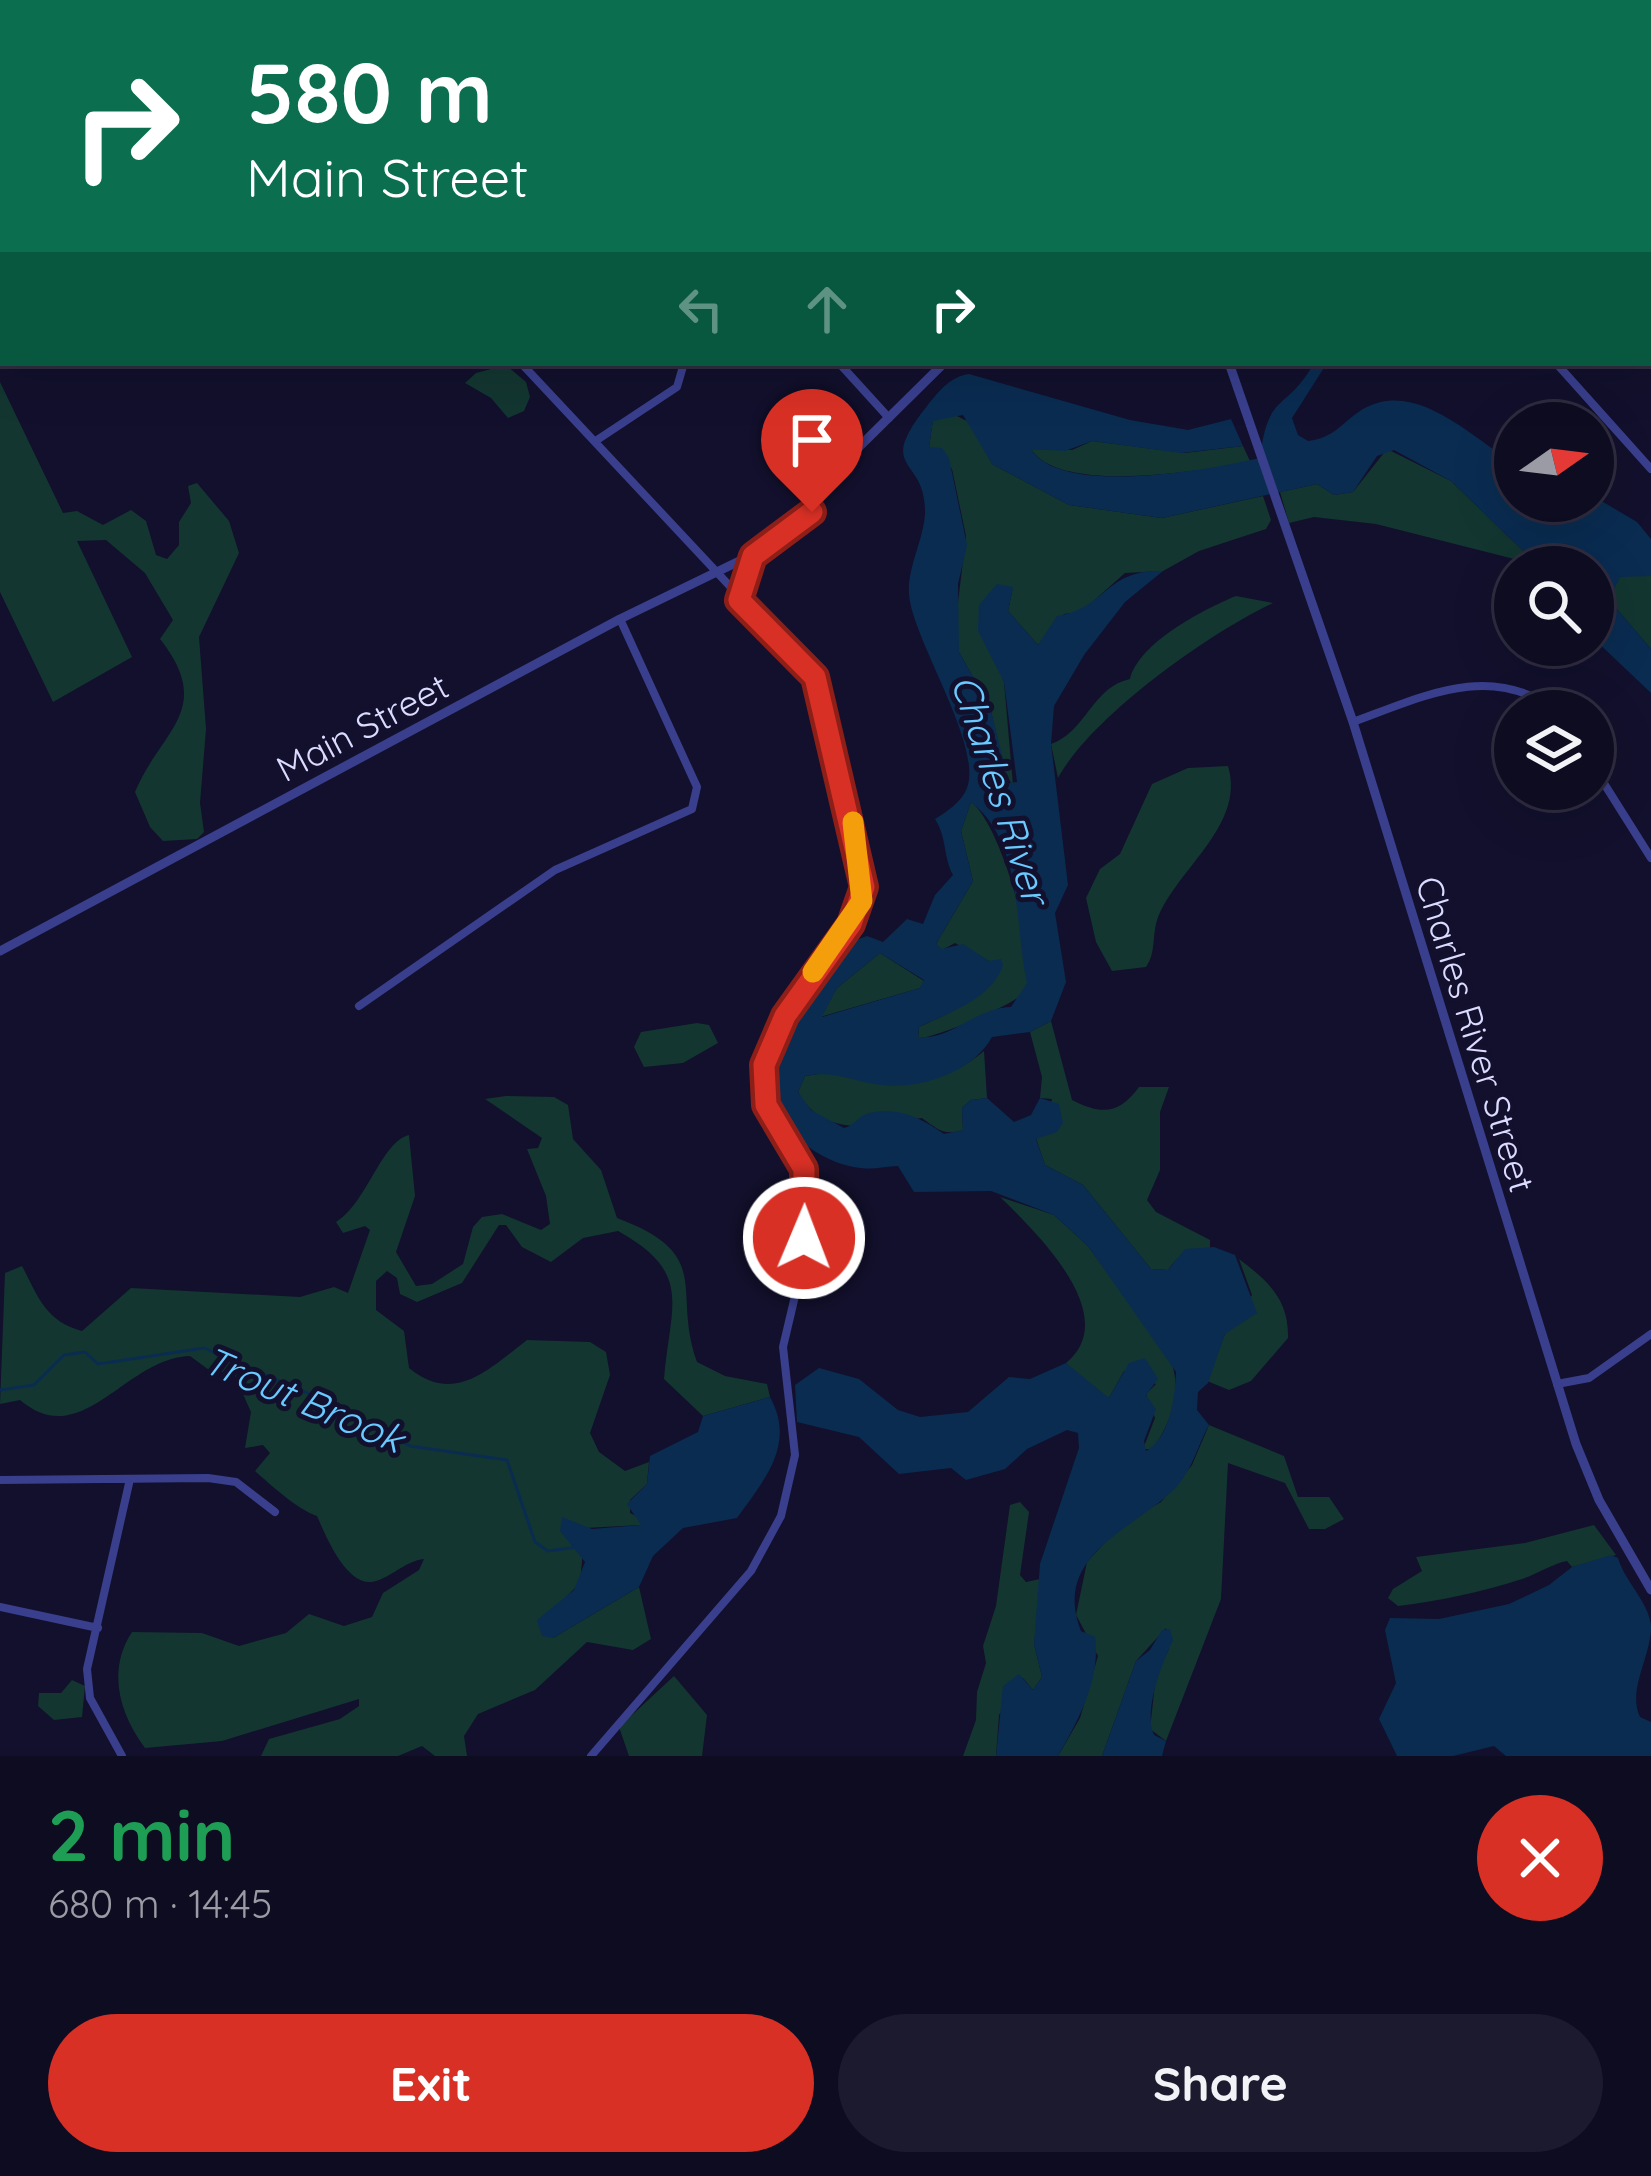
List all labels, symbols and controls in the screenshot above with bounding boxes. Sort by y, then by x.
text: 580 m [246,39,493,144]
icon: right [48,48,204,204]
text: Main Street [246,143,528,211]
icon: left [668,276,734,342]
icon: ahead [794,276,860,342]
icon: right [920,276,986,342]
pin [761,389,863,512]
north arrow [1494,402,1614,522]
map controls [1494,402,1614,810]
icon: arrive [779,407,845,473]
button: search [1494,546,1614,666]
street label: Main Street [268,663,456,791]
water label: Charles River [941,668,1063,914]
button: layers [1494,690,1614,810]
street label: Charles River Street [1407,871,1545,1197]
position arrow [741,1175,867,1301]
water label: Trout Brook [197,1335,414,1464]
text: 2 min [48,1789,235,1879]
button: close [1477,1795,1603,1921]
text: 680 m · 14:45 [48,1879,272,1928]
button: Exit [48,2014,814,2152]
button: Share [838,2014,1603,2152]

